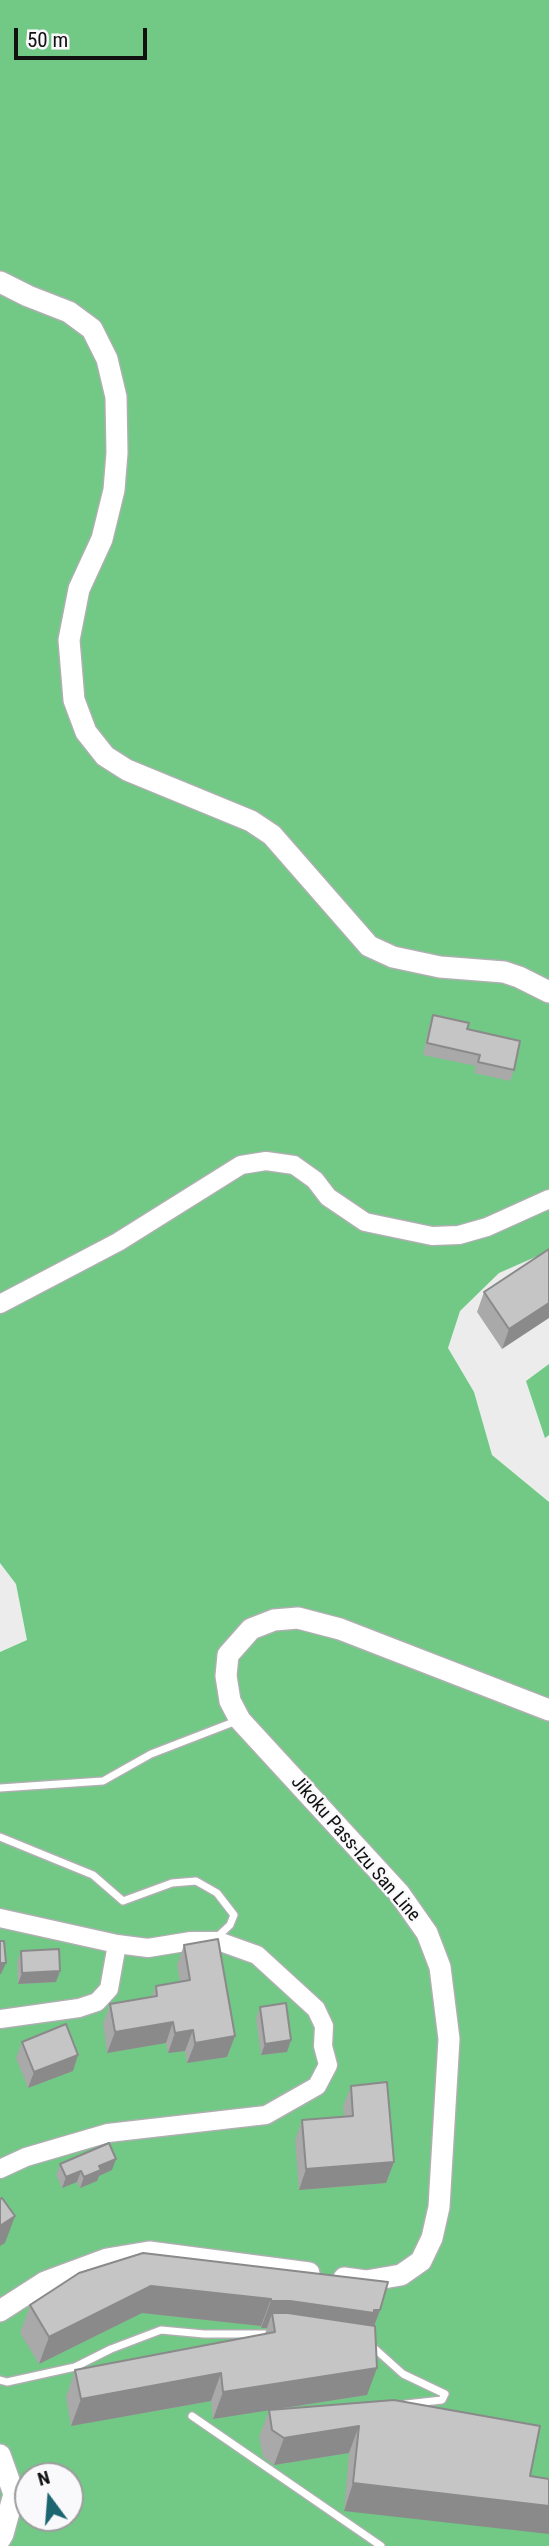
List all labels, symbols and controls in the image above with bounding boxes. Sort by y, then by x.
scale bar [18,14,150,58]
text: 50 m [27,28,68,52]
street label: Jikoku Pass-Izu San Line [285,1771,425,1927]
north arrow [14,2462,84,2532]
text: N [35,2466,52,2491]

